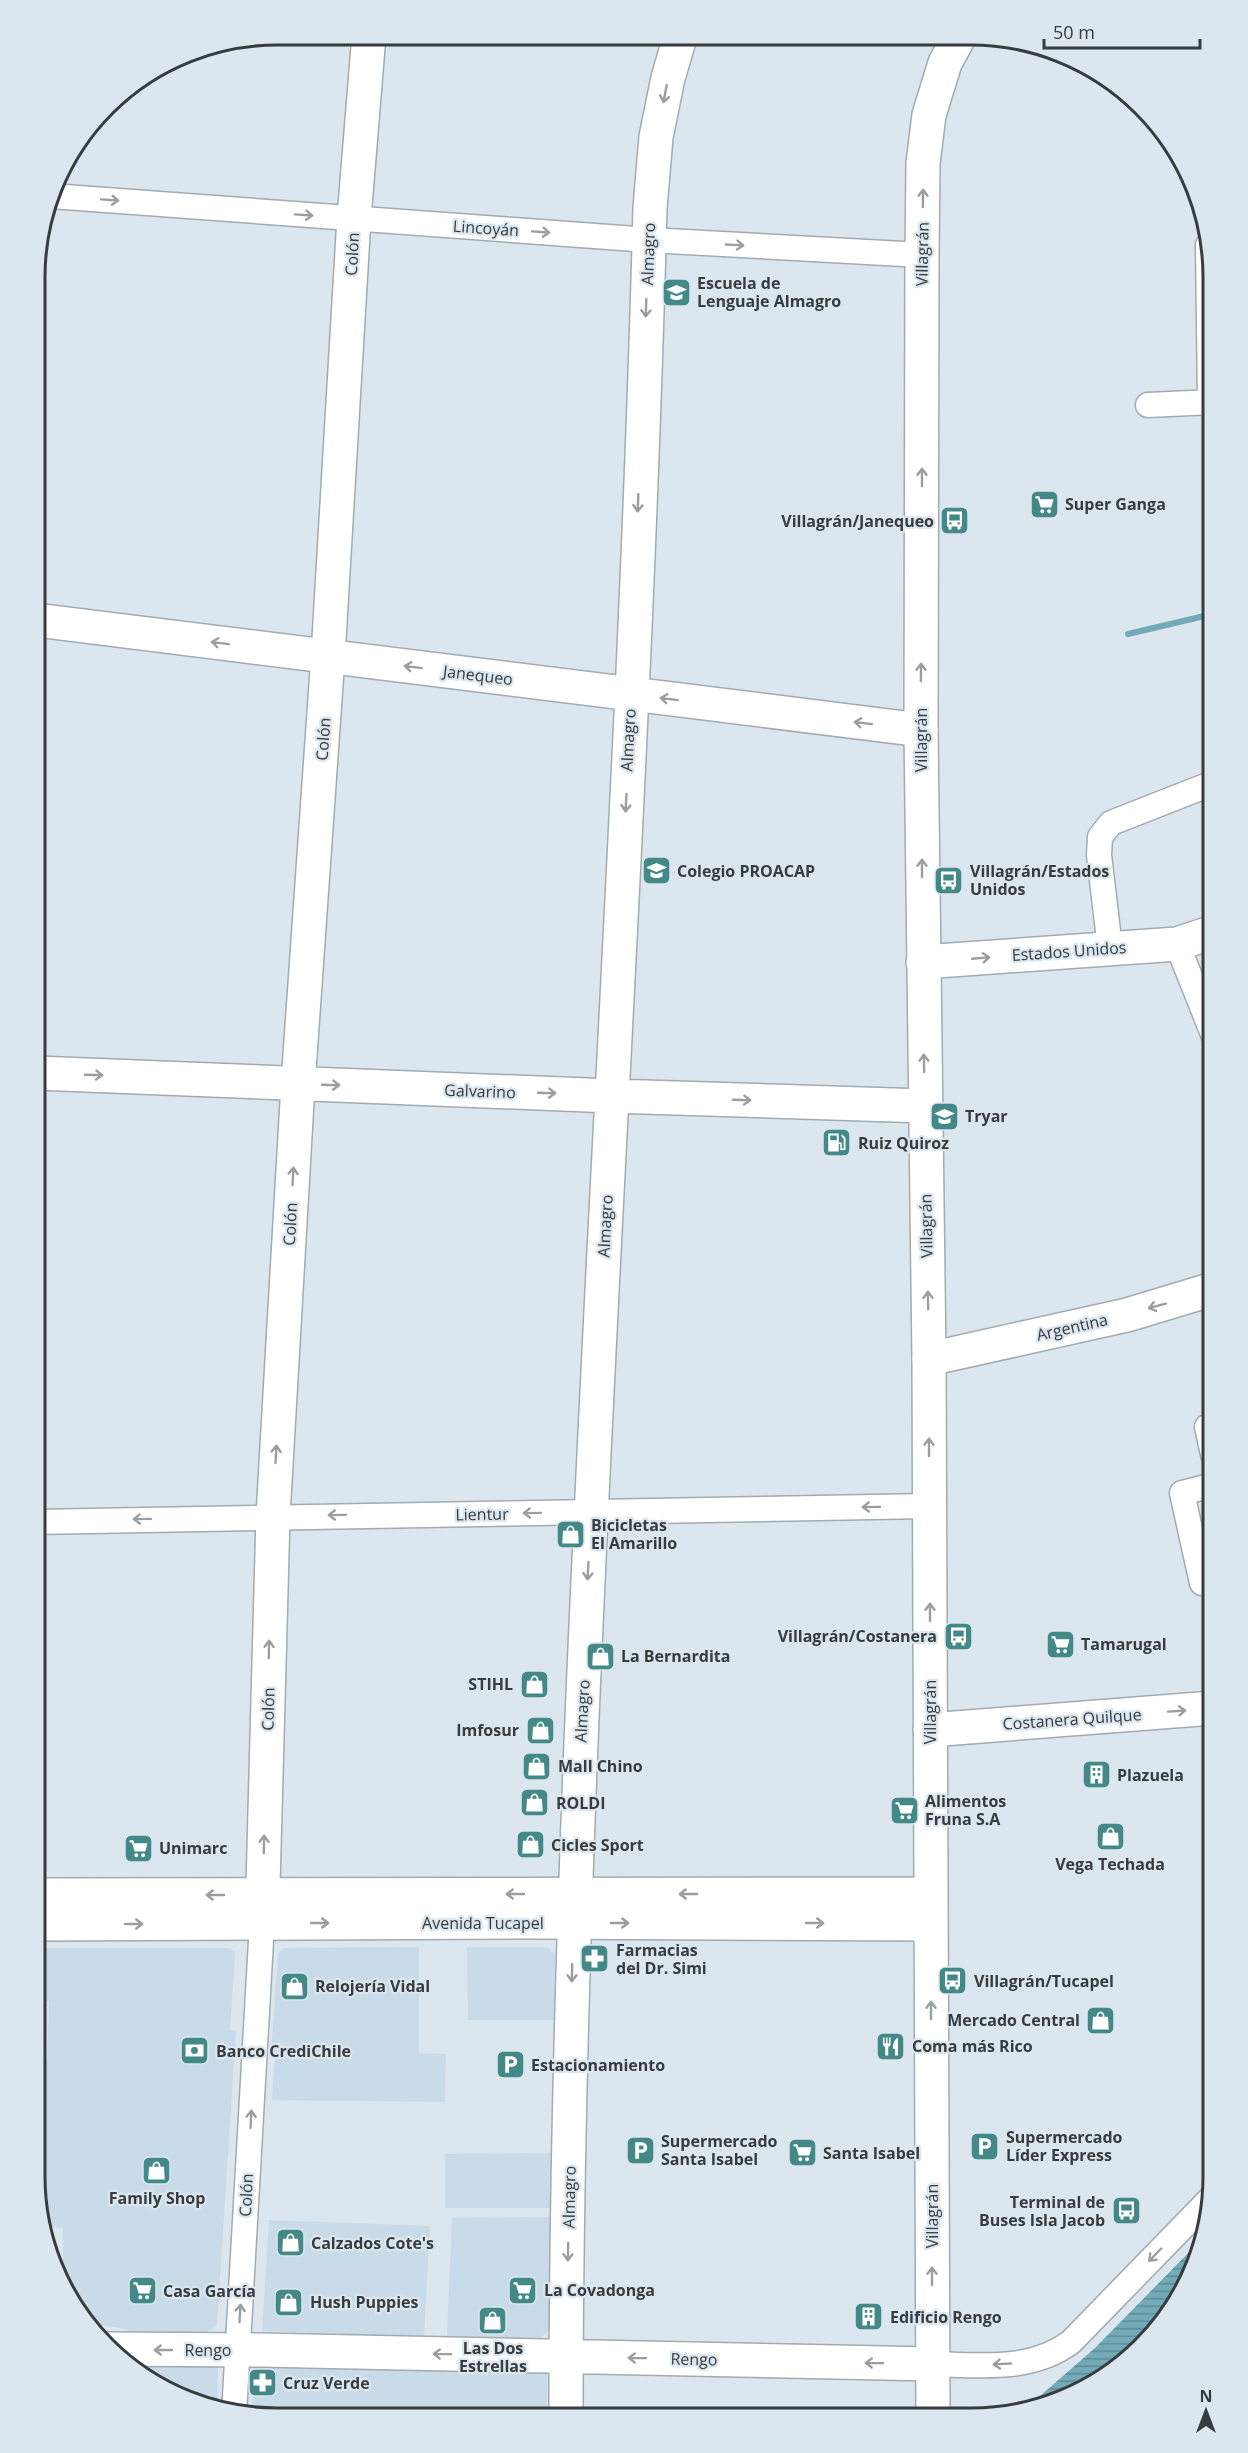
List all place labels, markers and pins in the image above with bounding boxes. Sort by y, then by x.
place label: Escuela de Lenguaje Almagro [697,272,841,312]
school or university icon: Escuela de Lenguaje Almagro [660,276,692,308]
supermarket icon: Super Ganga [1028,488,1060,520]
place label: Super Ganga [1065,493,1166,515]
bus stop icon: Villagrán/Janequeo [939,505,971,537]
place label: Villagrán/Janequeo [781,510,934,532]
school or university icon: Colegio PROACAP [640,855,672,887]
place label: Colegio PROACAP [677,860,815,882]
place label: Villagrán/Estados Unidos [970,860,1109,900]
bus stop icon: Villagrán/Estados Unidos [933,864,965,896]
school or university icon: Tryar [928,1100,960,1132]
place label: Tryar [965,1105,1008,1127]
fuel station icon: Ruiz Quiroz [821,1127,853,1159]
place label: Ruiz Quiroz [858,1132,949,1154]
place label: Bicicletas El Amarillo [591,1514,677,1554]
shop icon: Bicicletas El Amarillo [554,1518,586,1550]
bus stop icon: Villagrán/Costanera [942,1620,974,1652]
place label: Villagrán/Costanera [778,1625,937,1647]
supermarket icon: Tamarugal [1044,1628,1076,1660]
place label: Tamarugal [1081,1633,1167,1655]
shop icon: La Bernardita [584,1640,616,1672]
place label: La Bernardita [621,1645,730,1667]
shop icon: STIHL [518,1668,550,1700]
place label: STIHL [468,1673,513,1695]
shop icon: Imfosur [524,1714,556,1746]
place label: Imfosur [456,1719,519,1741]
shop icon: Mall Chino [521,1750,553,1782]
place label: Mall Chino [558,1755,643,1777]
building icon: Plazuela [1080,1759,1112,1791]
place label: Plazuela [1117,1764,1184,1786]
shop icon: ROLDI [519,1787,551,1819]
place label: Alimentos Fruna S.A [925,1790,1006,1830]
place label: ROLDI [556,1792,605,1814]
supermarket icon: Alimentos Fruna S.A [888,1794,920,1826]
shop icon: Vega Techada [1094,1820,1126,1852]
shop icon: Cicles Sport [514,1829,546,1861]
supermarket icon: Unimarc [122,1832,154,1864]
place label: Cicles Sport [551,1834,644,1856]
place label: Unimarc [159,1837,227,1859]
place label: Vega Techada [1055,1853,1165,1875]
place label: Farmacias del Dr. Simi [616,1939,707,1979]
pharmacy icon: Farmacias del Dr. Simi [579,1943,611,1975]
bus stop icon: Villagrán/Tucapel [937,1965,969,1997]
shop icon: Relojería Vidal [278,1970,310,2002]
place label: Villagrán/Tucapel [974,1970,1114,1992]
place label: Relojería Vidal [315,1975,430,1997]
shop icon: Mercado Central [1085,2004,1117,2036]
place label: Mercado Central [947,2009,1080,2031]
restaurant icon: Coma más Rico [875,2030,907,2062]
bank icon: Banco CrediChile [179,2035,211,2067]
place label: Coma más Rico [912,2035,1033,2057]
place label: Banco CrediChile [216,2040,351,2062]
parking icon: Estacionamiento [494,2049,526,2081]
place label: Estacionamiento [531,2054,665,2076]
place label: Supermercado Líder Express [1006,2126,1123,2166]
place label: Supermercado Santa Isabel [661,2130,778,2170]
parking icon: Supermercado Líder Express [969,2130,1001,2162]
parking icon: Supermercado Santa Isabel [624,2134,656,2166]
supermarket icon: Santa Isabel [786,2137,818,2169]
place label: Santa Isabel [823,2142,920,2164]
shop icon: Family Shop [141,2154,173,2186]
place label: Family Shop [109,2187,205,2209]
place label: Terminal de Buses Isla Jacob [979,2191,1105,2231]
bus stop icon: Terminal de Buses Isla Jacob [1110,2195,1142,2227]
shop icon: Calzados Cote's [274,2227,306,2259]
place label: Calzados Cote's [311,2232,434,2254]
supermarket icon: La Covadonga [507,2274,539,2306]
supermarket icon: Casa García [126,2275,158,2307]
place label: La Covadonga [544,2279,655,2301]
place label: Casa García [163,2280,256,2302]
shop icon: Hush Puppies [273,2286,305,2318]
place label: Hush Puppies [310,2291,419,2313]
building icon: Edificio Rengo [853,2301,885,2333]
shop icon: Las Dos Estrellas [477,2304,509,2336]
place label: Edificio Rengo [890,2306,1002,2328]
place label: Las Dos Estrellas [459,2337,527,2377]
pharmacy icon: Cruz Verde [246,2367,278,2399]
place label: Cruz Verde [283,2372,370,2394]

